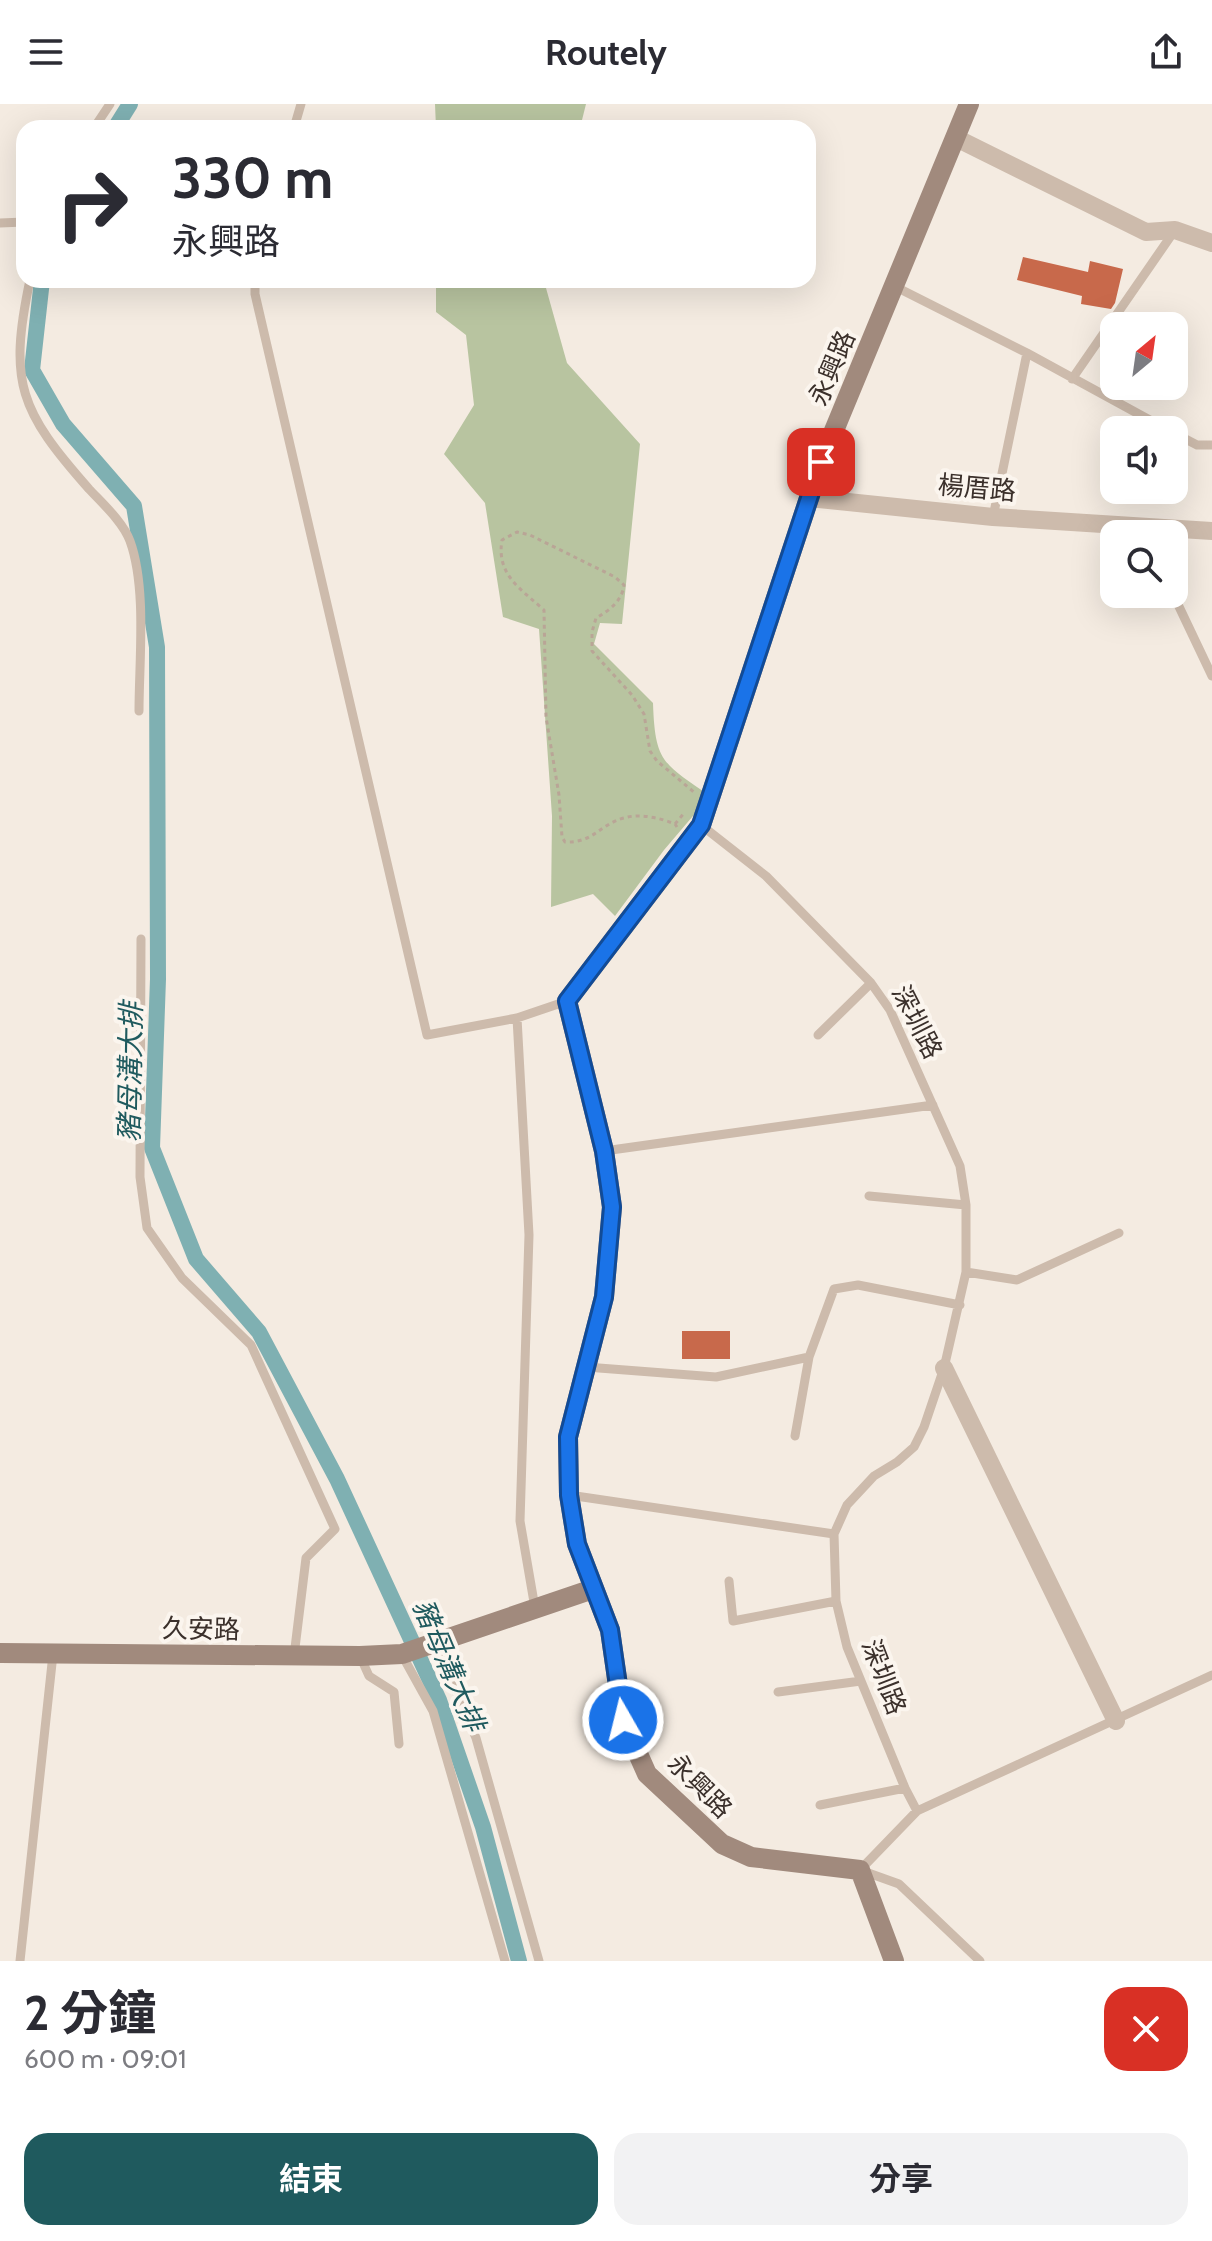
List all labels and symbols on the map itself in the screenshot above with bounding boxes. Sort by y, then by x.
north arrow [1100,312,1188,400]
street label: 永興路 [802,326,862,410]
pin [787,428,855,496]
street label: 楊厝路 [937,469,1017,507]
street label: 深圳路 [885,980,949,1064]
water label: 豬母溝大排 [112,998,148,1142]
water label: 豬母溝大排 [406,1594,494,1740]
street label: 久安路 [162,1612,240,1646]
street label: 深圳路 [855,1635,913,1719]
position arrow [581,1678,665,1762]
street label: 永興路 [661,1747,739,1825]

